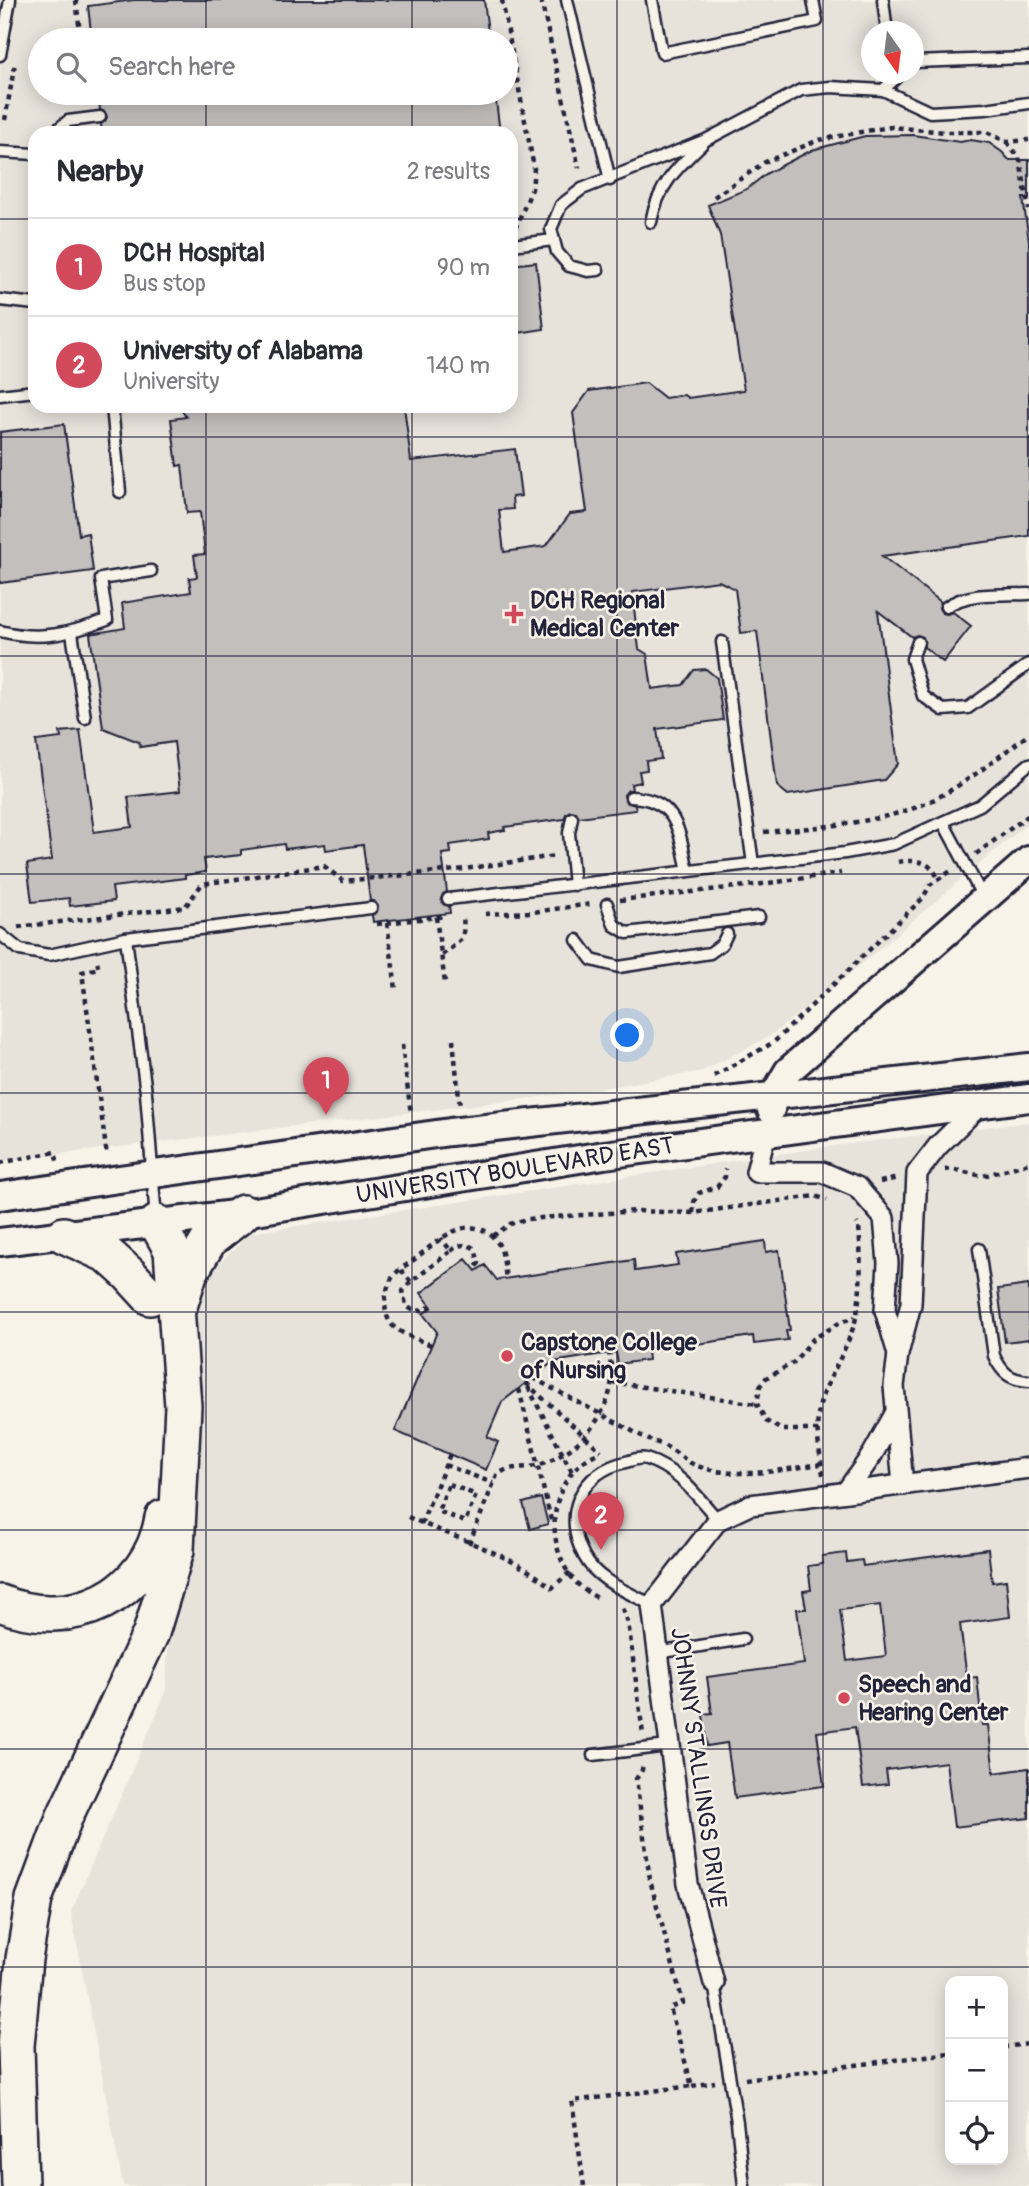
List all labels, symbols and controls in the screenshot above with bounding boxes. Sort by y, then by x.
north arrow [861,21,924,84]
search box [28,28,518,105]
icon: search [52,48,90,86]
text: Search here [108,51,235,83]
text: Nearby [56,153,143,190]
text: 2 results [407,157,490,186]
text: DCH Hospital [123,237,265,269]
text: 1 [75,253,84,282]
text: 90 m [437,253,490,282]
text: Bus stop [123,269,206,298]
text: University of Alabama [123,335,363,367]
text: 2 [73,351,85,380]
text: 140 m [427,351,490,380]
text: University [123,367,219,396]
place label: DCH Regional Medical Center [530,586,679,643]
marker: DCH Regional Medical Center [504,604,524,624]
your location [610,1018,644,1052]
pin: 1 [303,1057,349,1115]
street label: UNIVERSITY BOULEVARD EAST [354,1131,676,1210]
place label: Capstone College of Nursing [520,1328,698,1385]
marker: Capstone College of Nursing [499,1348,515,1364]
pin: 2 [578,1492,624,1550]
street label: JOHNNY STALLINGS DRIVE [664,1626,733,1910]
place label: Speech and Hearing Center [858,1670,1009,1727]
marker: Speech and Hearing Center [836,1690,852,1706]
map controls [945,1976,1008,2165]
button: + [945,1976,1008,2039]
button: − [945,2039,1008,2102]
button: locate [945,2102,1008,2165]

